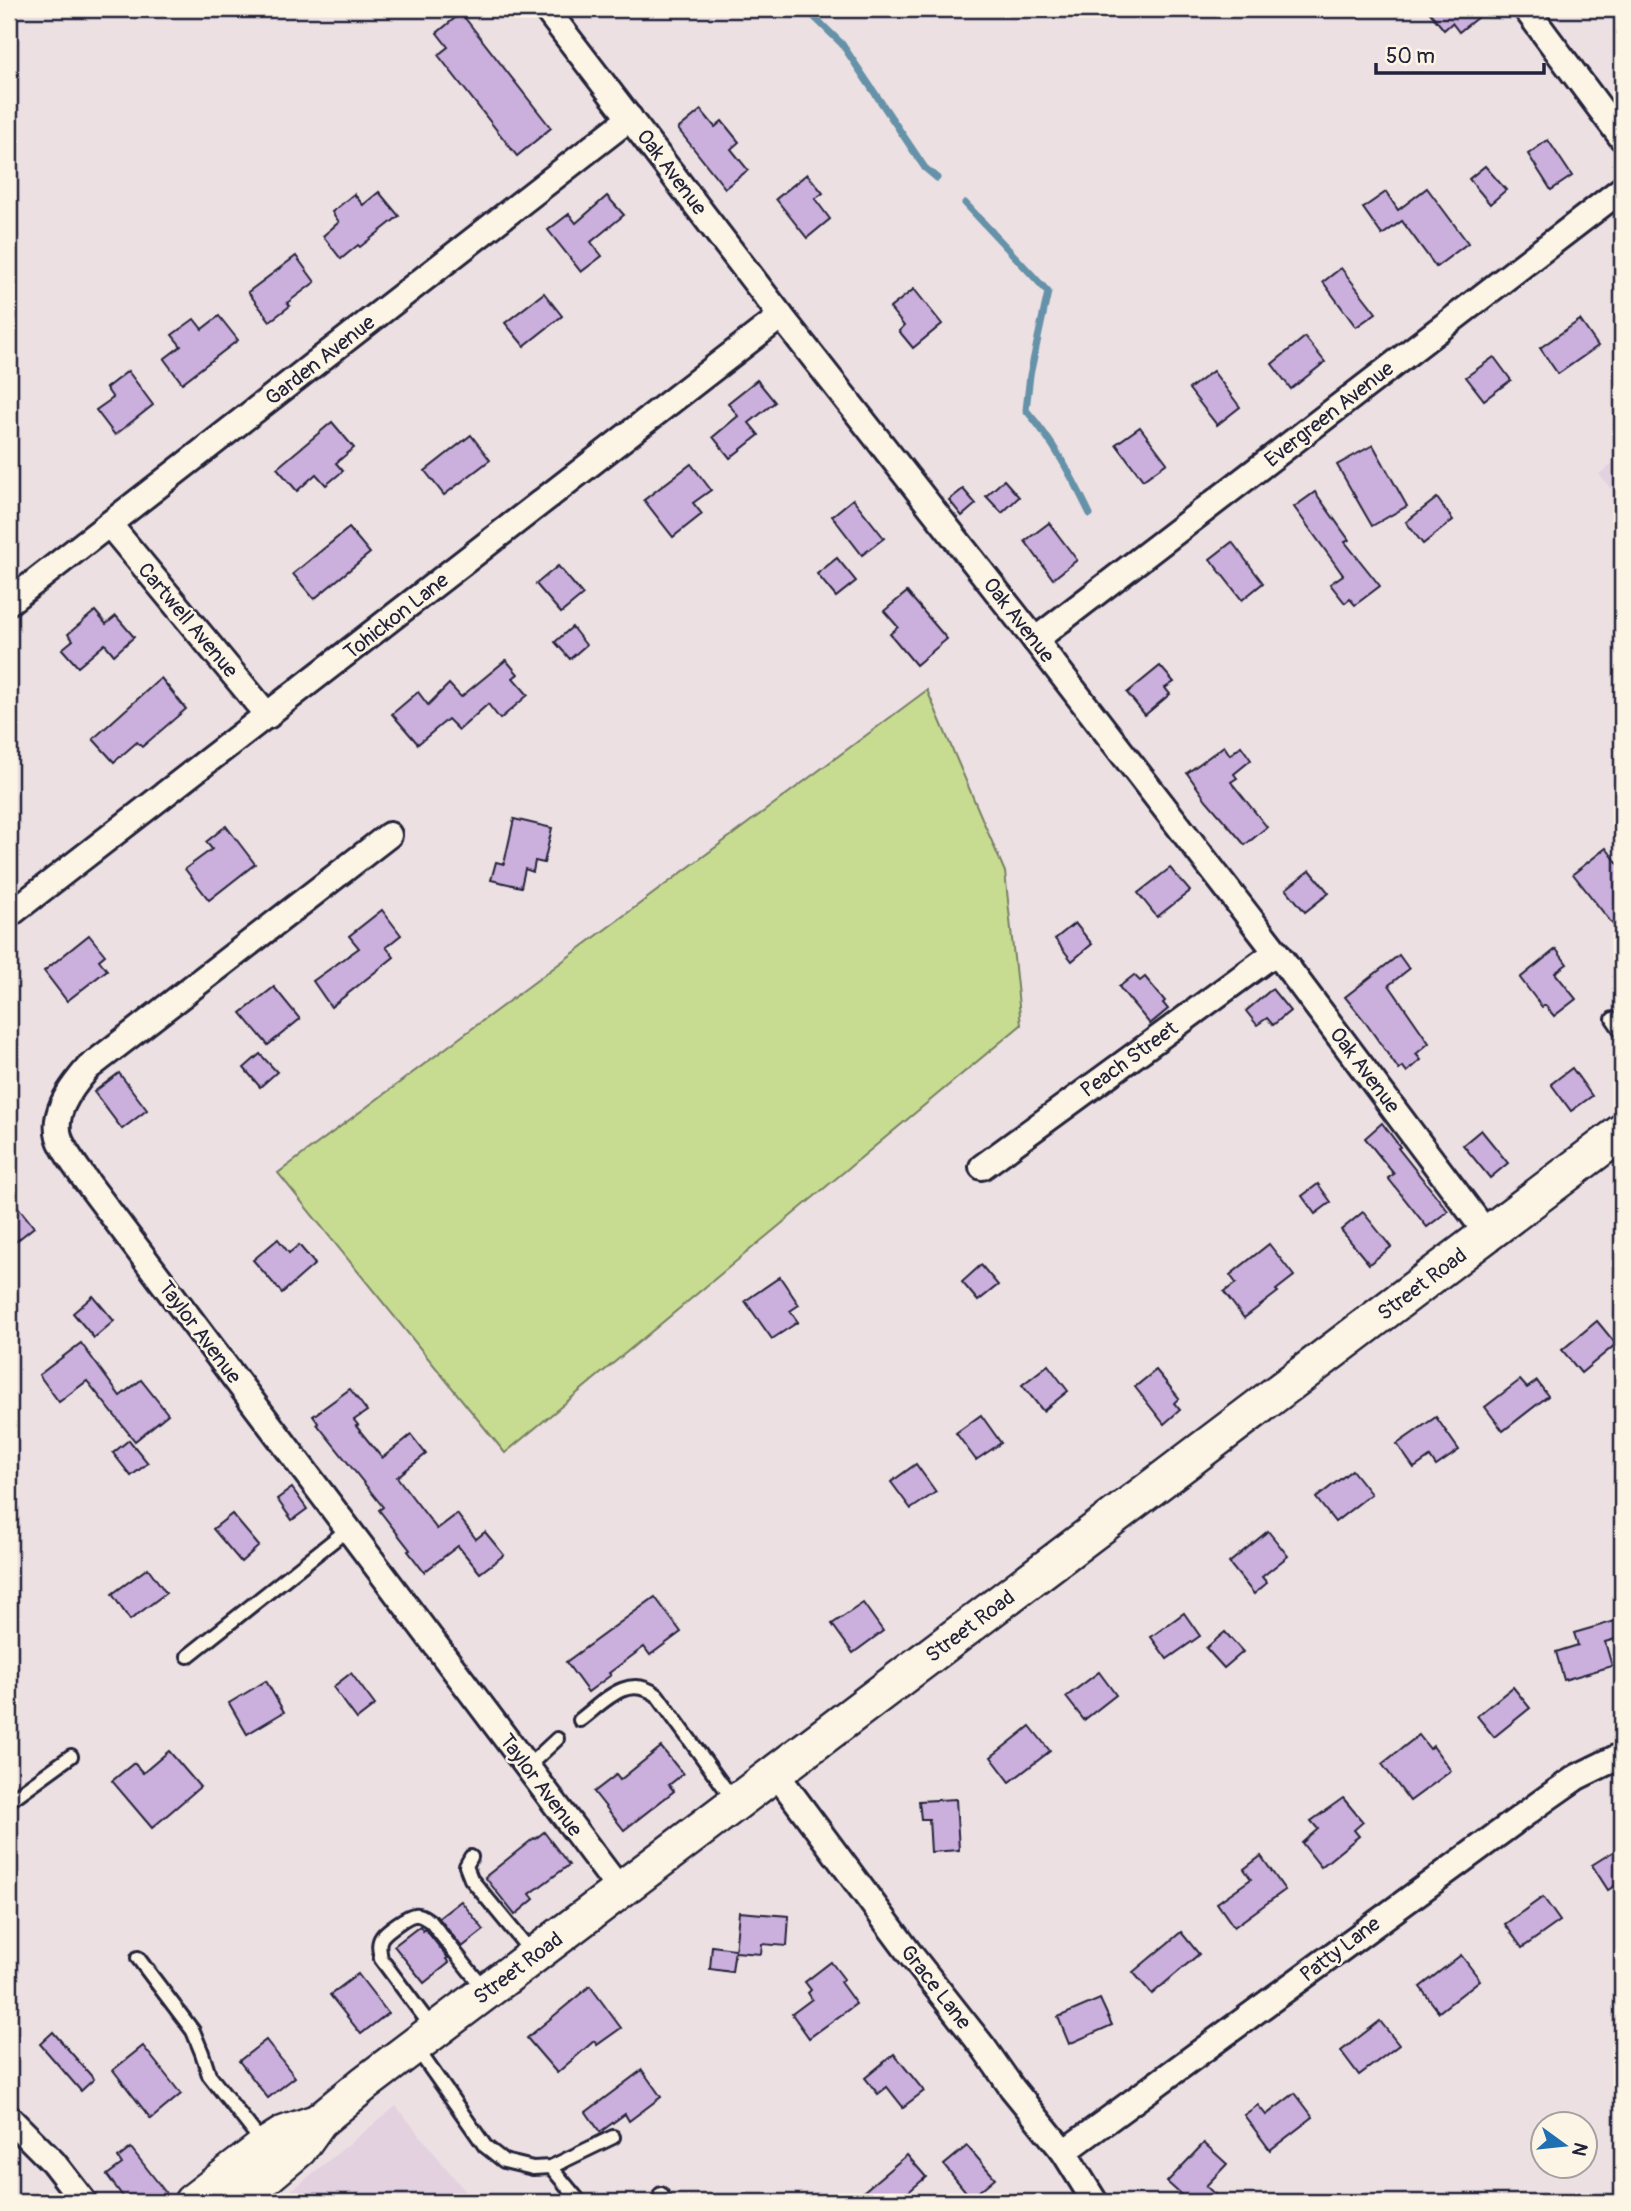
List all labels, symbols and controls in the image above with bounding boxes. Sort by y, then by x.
scale bar [1376,32,1544,76]
text: 50 m [1386,43,1435,70]
street label: Oak Avenue [630,124,713,221]
street label: Garden Avenue [260,309,381,412]
street label: Evergreen Avenue [1259,355,1400,473]
street label: Cartwell Avenue [132,557,244,684]
street label: Tohickon Lane [338,567,455,666]
street label: Oak Avenue [977,572,1061,669]
street label: Peach Street [1075,1015,1184,1104]
street label: Oak Avenue [1323,1022,1406,1119]
street label: Street Road [1372,1242,1472,1327]
street label: Taylor Avenue [152,1275,247,1390]
street label: Street Road [920,1584,1020,1669]
street label: Taylor Avenue [493,1728,588,1843]
street label: Patty Lane [1295,1910,1386,1988]
street label: Street Road [468,1926,568,2011]
street label: Grace Lane [894,1940,977,2036]
north arrow [1530,2110,1600,2180]
text: N [1566,2140,1593,2159]

